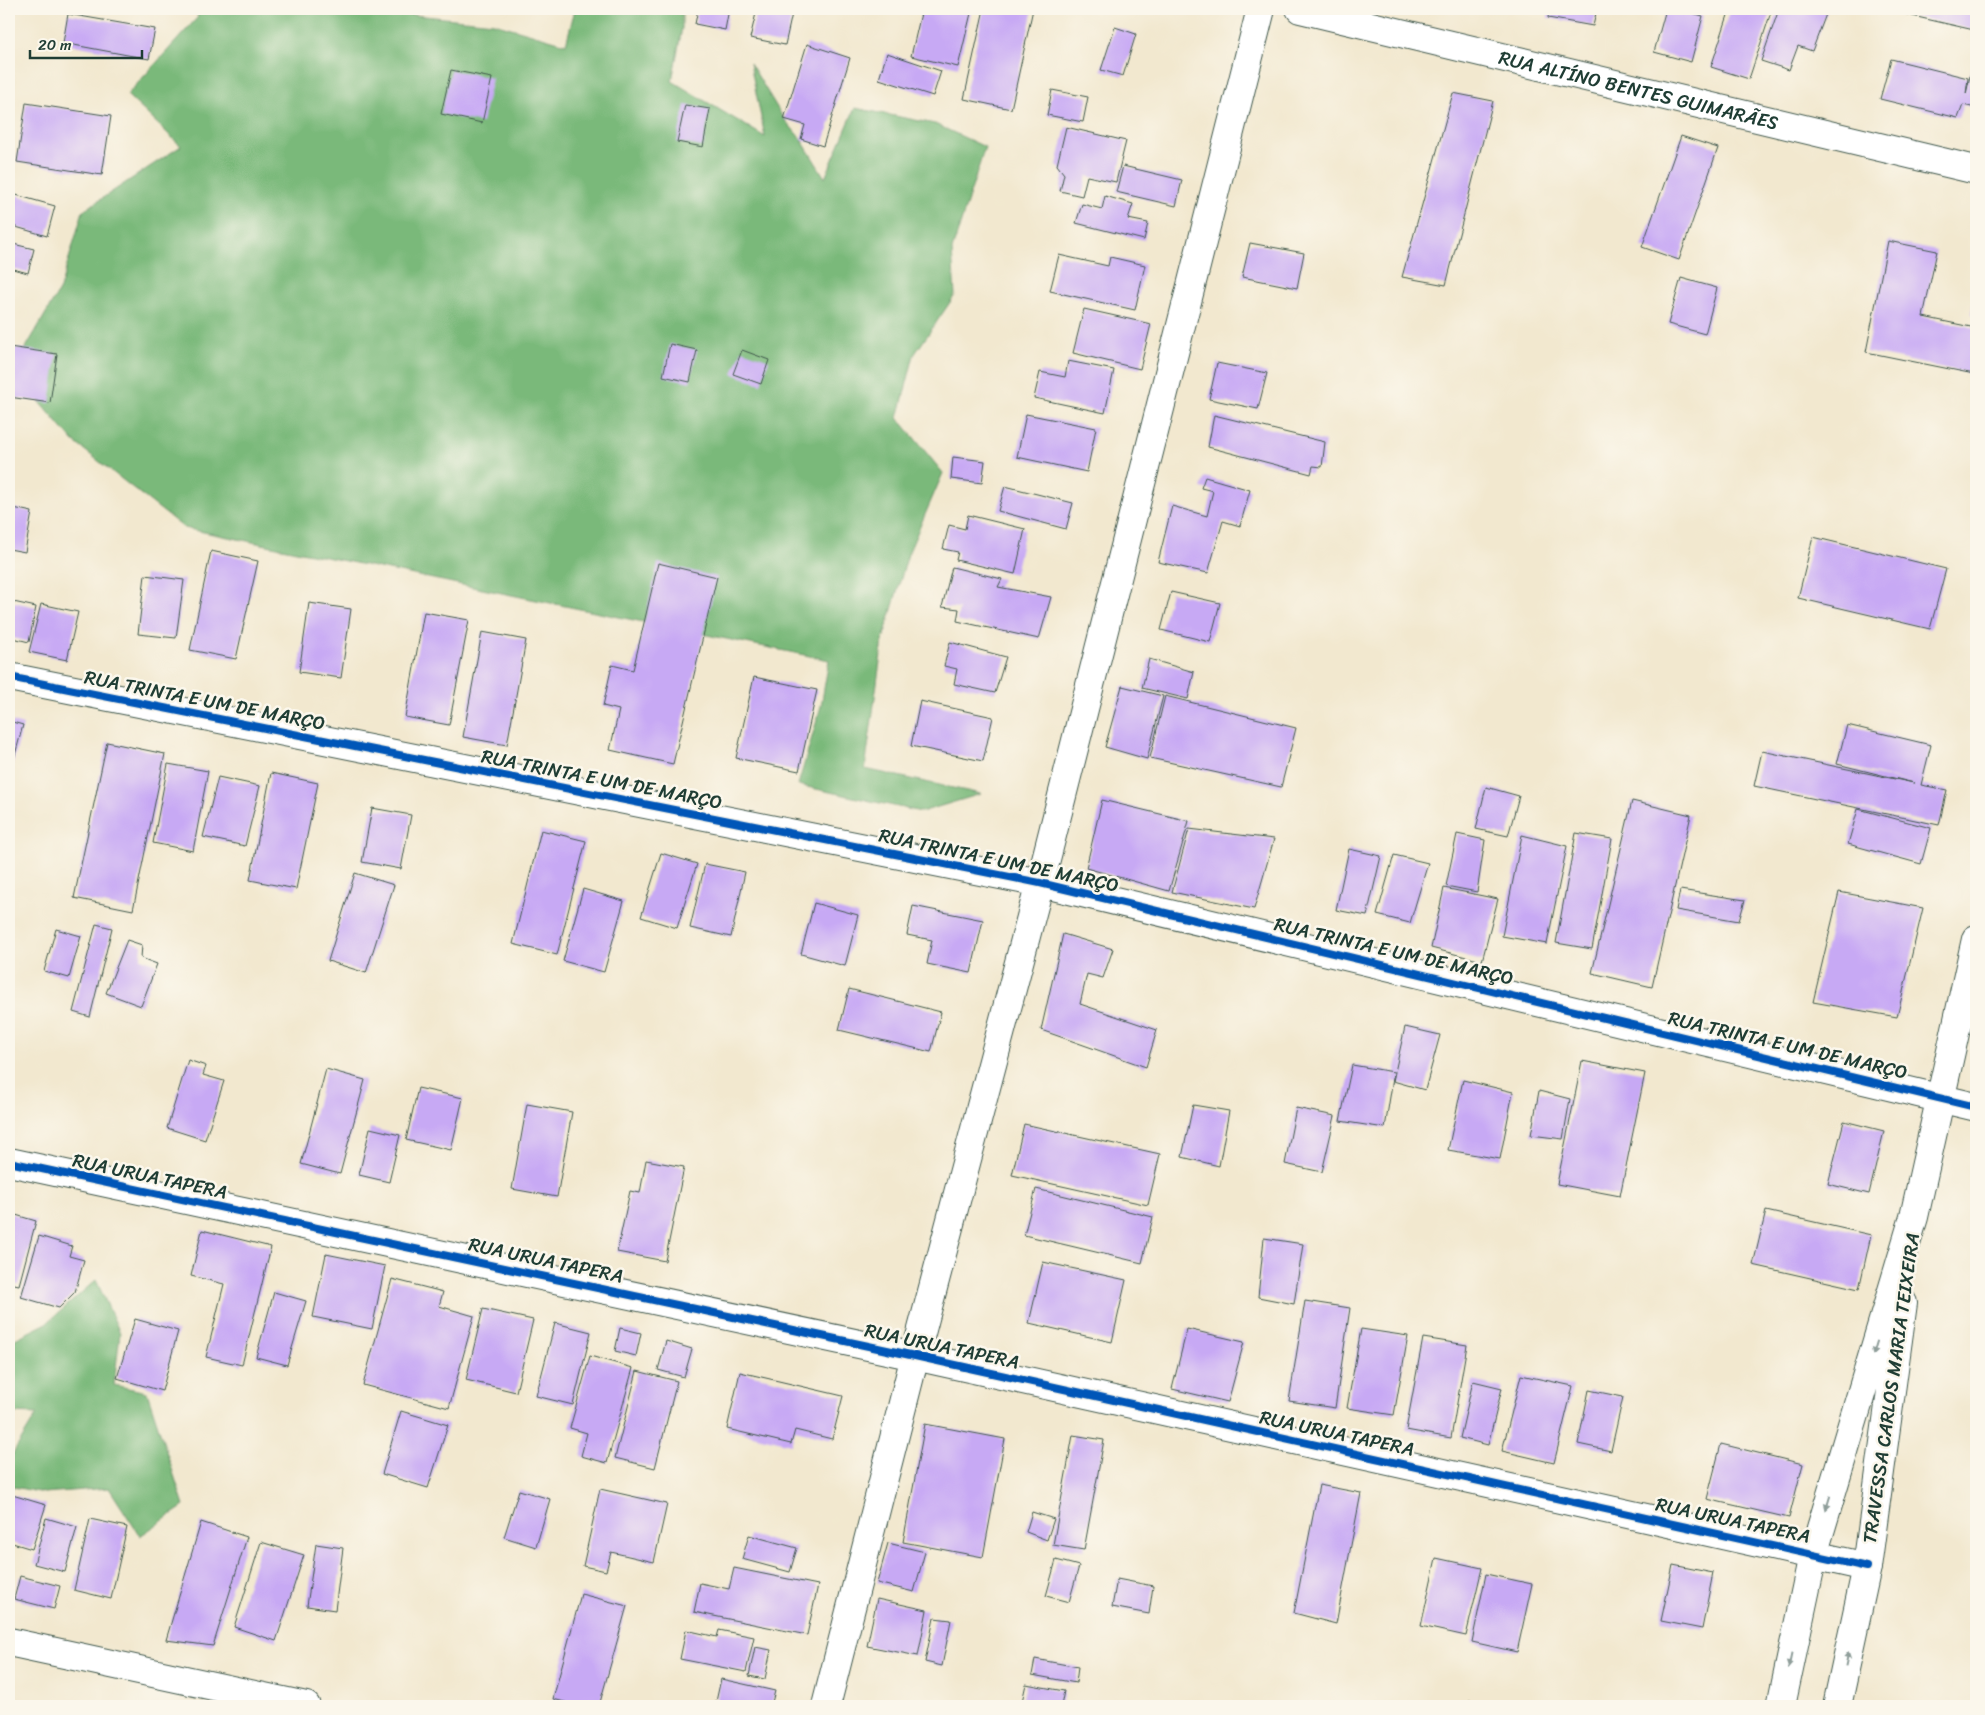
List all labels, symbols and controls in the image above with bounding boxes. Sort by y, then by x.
scale bar [30,28,142,60]
text: 20 m [38,32,72,58]
street label: RUA ALTÍNO BENTES GUIMARÃES [1496,40,1781,139]
street label: RUA TRINTA E UM DE MARÇO [82,660,328,740]
street label: RUA TRINTA E UM DE MARÇO [479,739,725,819]
street label: RUA TRINTA E UM DE MARÇO [876,818,1122,902]
street label: RUA TRINTA E UM DE MARÇO [1271,907,1517,995]
street label: RUA TRINTA E UM DE MARÇO [1665,1001,1911,1089]
street label: RUA URUA TAPERA [70,1143,230,1209]
street label: RUA URUA TAPERA [466,1227,626,1293]
street label: TRAVESSA CARLOS MARIA TEIXEIRA [1853,1230,1929,1546]
street label: RUA URUA TAPERA [862,1313,1022,1379]
one-way arrow [1871,1340,1879,1355]
street label: RUA URUA TAPERA [1257,1400,1417,1466]
street label: RUA URUA TAPERA [1653,1487,1813,1553]
one-way arrow [1824,1496,1832,1511]
one-way arrow [1843,1651,1851,1666]
one-way arrow [1786,1654,1794,1669]

